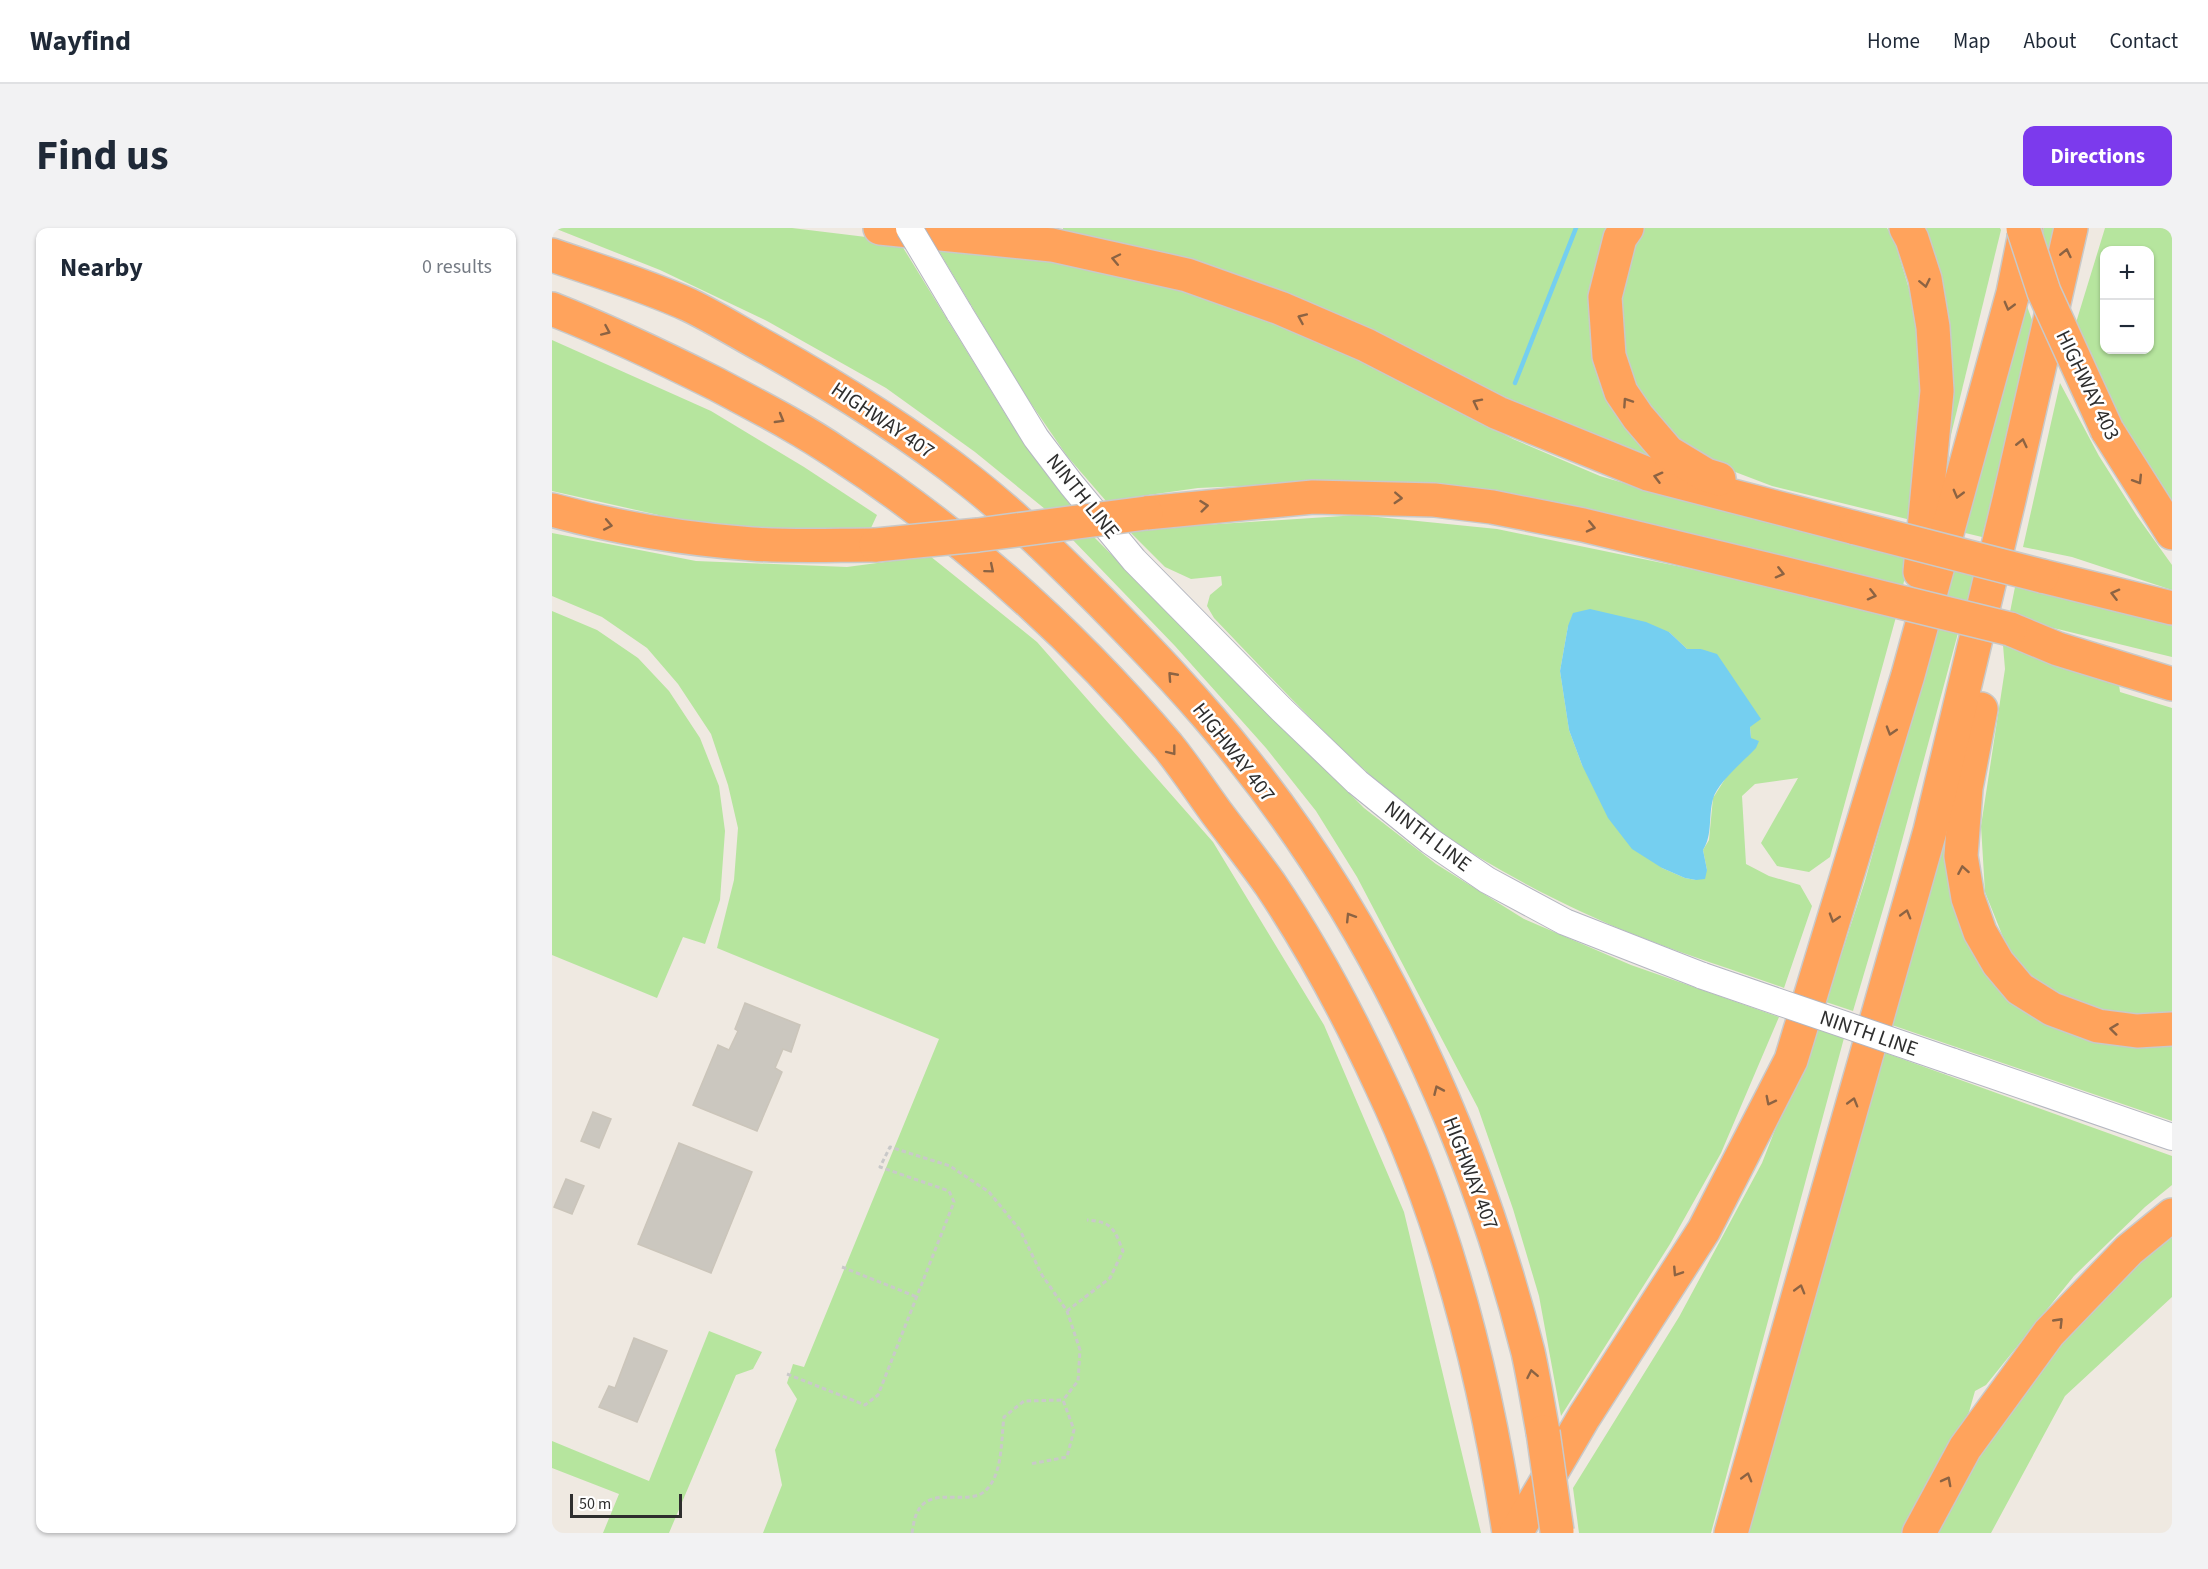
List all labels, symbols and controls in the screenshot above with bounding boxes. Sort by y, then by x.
text: Wayfind [30,21,131,61]
text: Home [1867,26,1920,56]
text: Map [1953,26,1991,56]
text: About [2024,26,2076,56]
text: Contact [2109,26,2178,56]
text: Find us [36,126,169,186]
button: Directions [2023,126,2172,186]
map controls [2100,246,2154,354]
button: + [2100,246,2154,300]
one-way arrow [2058,248,2071,258]
text: Nearby [60,249,143,286]
text: 0 results [422,253,492,281]
one-way arrow [1112,253,1122,266]
one-way arrow [1918,278,1931,288]
button: − [2100,300,2154,354]
one-way arrow [2004,301,2017,311]
one-way arrow [1297,313,1308,325]
one-way arrow [600,324,611,336]
street label: HIGHWAY 403 [2048,325,2128,445]
street label: HIGHWAY 407 [825,374,941,466]
one-way arrow [1624,397,1635,408]
one-way arrow [1473,398,1484,410]
one-way arrow [774,412,784,423]
one-way arrow [2015,438,2028,448]
street label: NINTH LINE [1039,447,1127,545]
one-way arrow [1653,471,1663,484]
one-way arrow [2131,473,2142,484]
one-way arrow [1953,488,1965,499]
one-way arrow [1394,492,1403,505]
one-way arrow [1199,501,1208,513]
one-way arrow [603,518,613,531]
one-way arrow [1586,519,1596,532]
one-way arrow [983,562,994,573]
one-way arrow [1775,565,1785,578]
one-way arrow [1867,588,1877,601]
one-way arrow [2110,589,2120,602]
one-way arrow [1168,672,1179,682]
street label: HIGHWAY 407 [1186,696,1282,808]
one-way arrow [1886,725,1898,736]
one-way arrow [1164,745,1175,756]
street label: NINTH LINE [1378,793,1478,879]
one-way arrow [1958,866,1970,875]
one-way arrow [1899,909,1911,920]
one-way arrow [1829,912,1842,923]
one-way arrow [1345,913,1357,923]
street label: NINTH LINE [1816,1002,1922,1064]
one-way arrow [2109,1023,2118,1035]
one-way arrow [1434,1086,1446,1097]
one-way arrow [1766,1095,1777,1105]
one-way arrow [1846,1097,1858,1107]
street label: HIGHWAY 407 [1436,1112,1506,1234]
one-way arrow [1673,1265,1684,1276]
one-way arrow [1793,1284,1805,1295]
one-way arrow [2051,1319,2062,1330]
one-way arrow [1526,1370,1539,1380]
one-way arrow [1739,1472,1752,1482]
one-way arrow [1940,1477,1951,1488]
scale bar [570,1491,682,1518]
text: 50 m [579,1493,611,1515]

